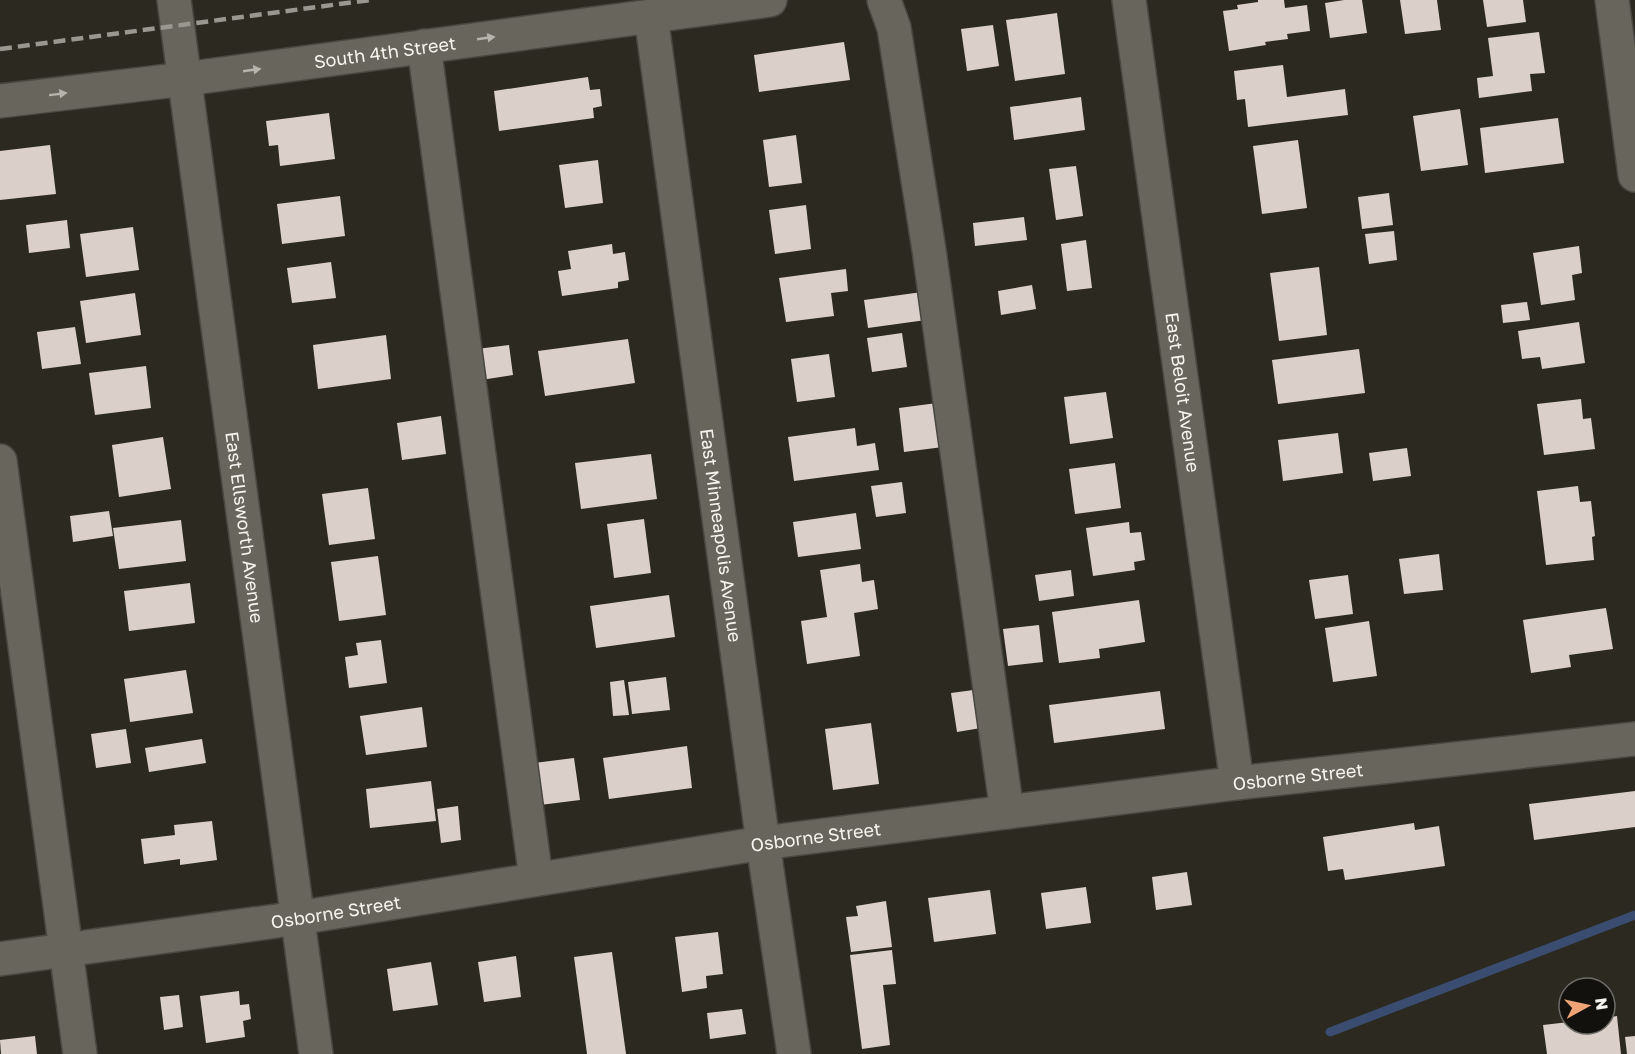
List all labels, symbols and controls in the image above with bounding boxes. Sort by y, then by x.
street label: South 4th Street [312,32,457,72]
one-way arrow [477,33,496,43]
one-way arrow [242,65,261,74]
one-way arrow [49,90,68,99]
street label: East Beloit Avenue [1161,311,1205,474]
street label: East Minneapolis Avenue [696,427,747,643]
street label: East Ellsworth Avenue [221,430,269,624]
street label: Osborne Street [1232,758,1364,794]
street label: Osborne Street [749,817,882,856]
street label: Osborne Street [269,891,402,933]
north arrow [1557,976,1617,1036]
text: N [1591,996,1613,1011]

